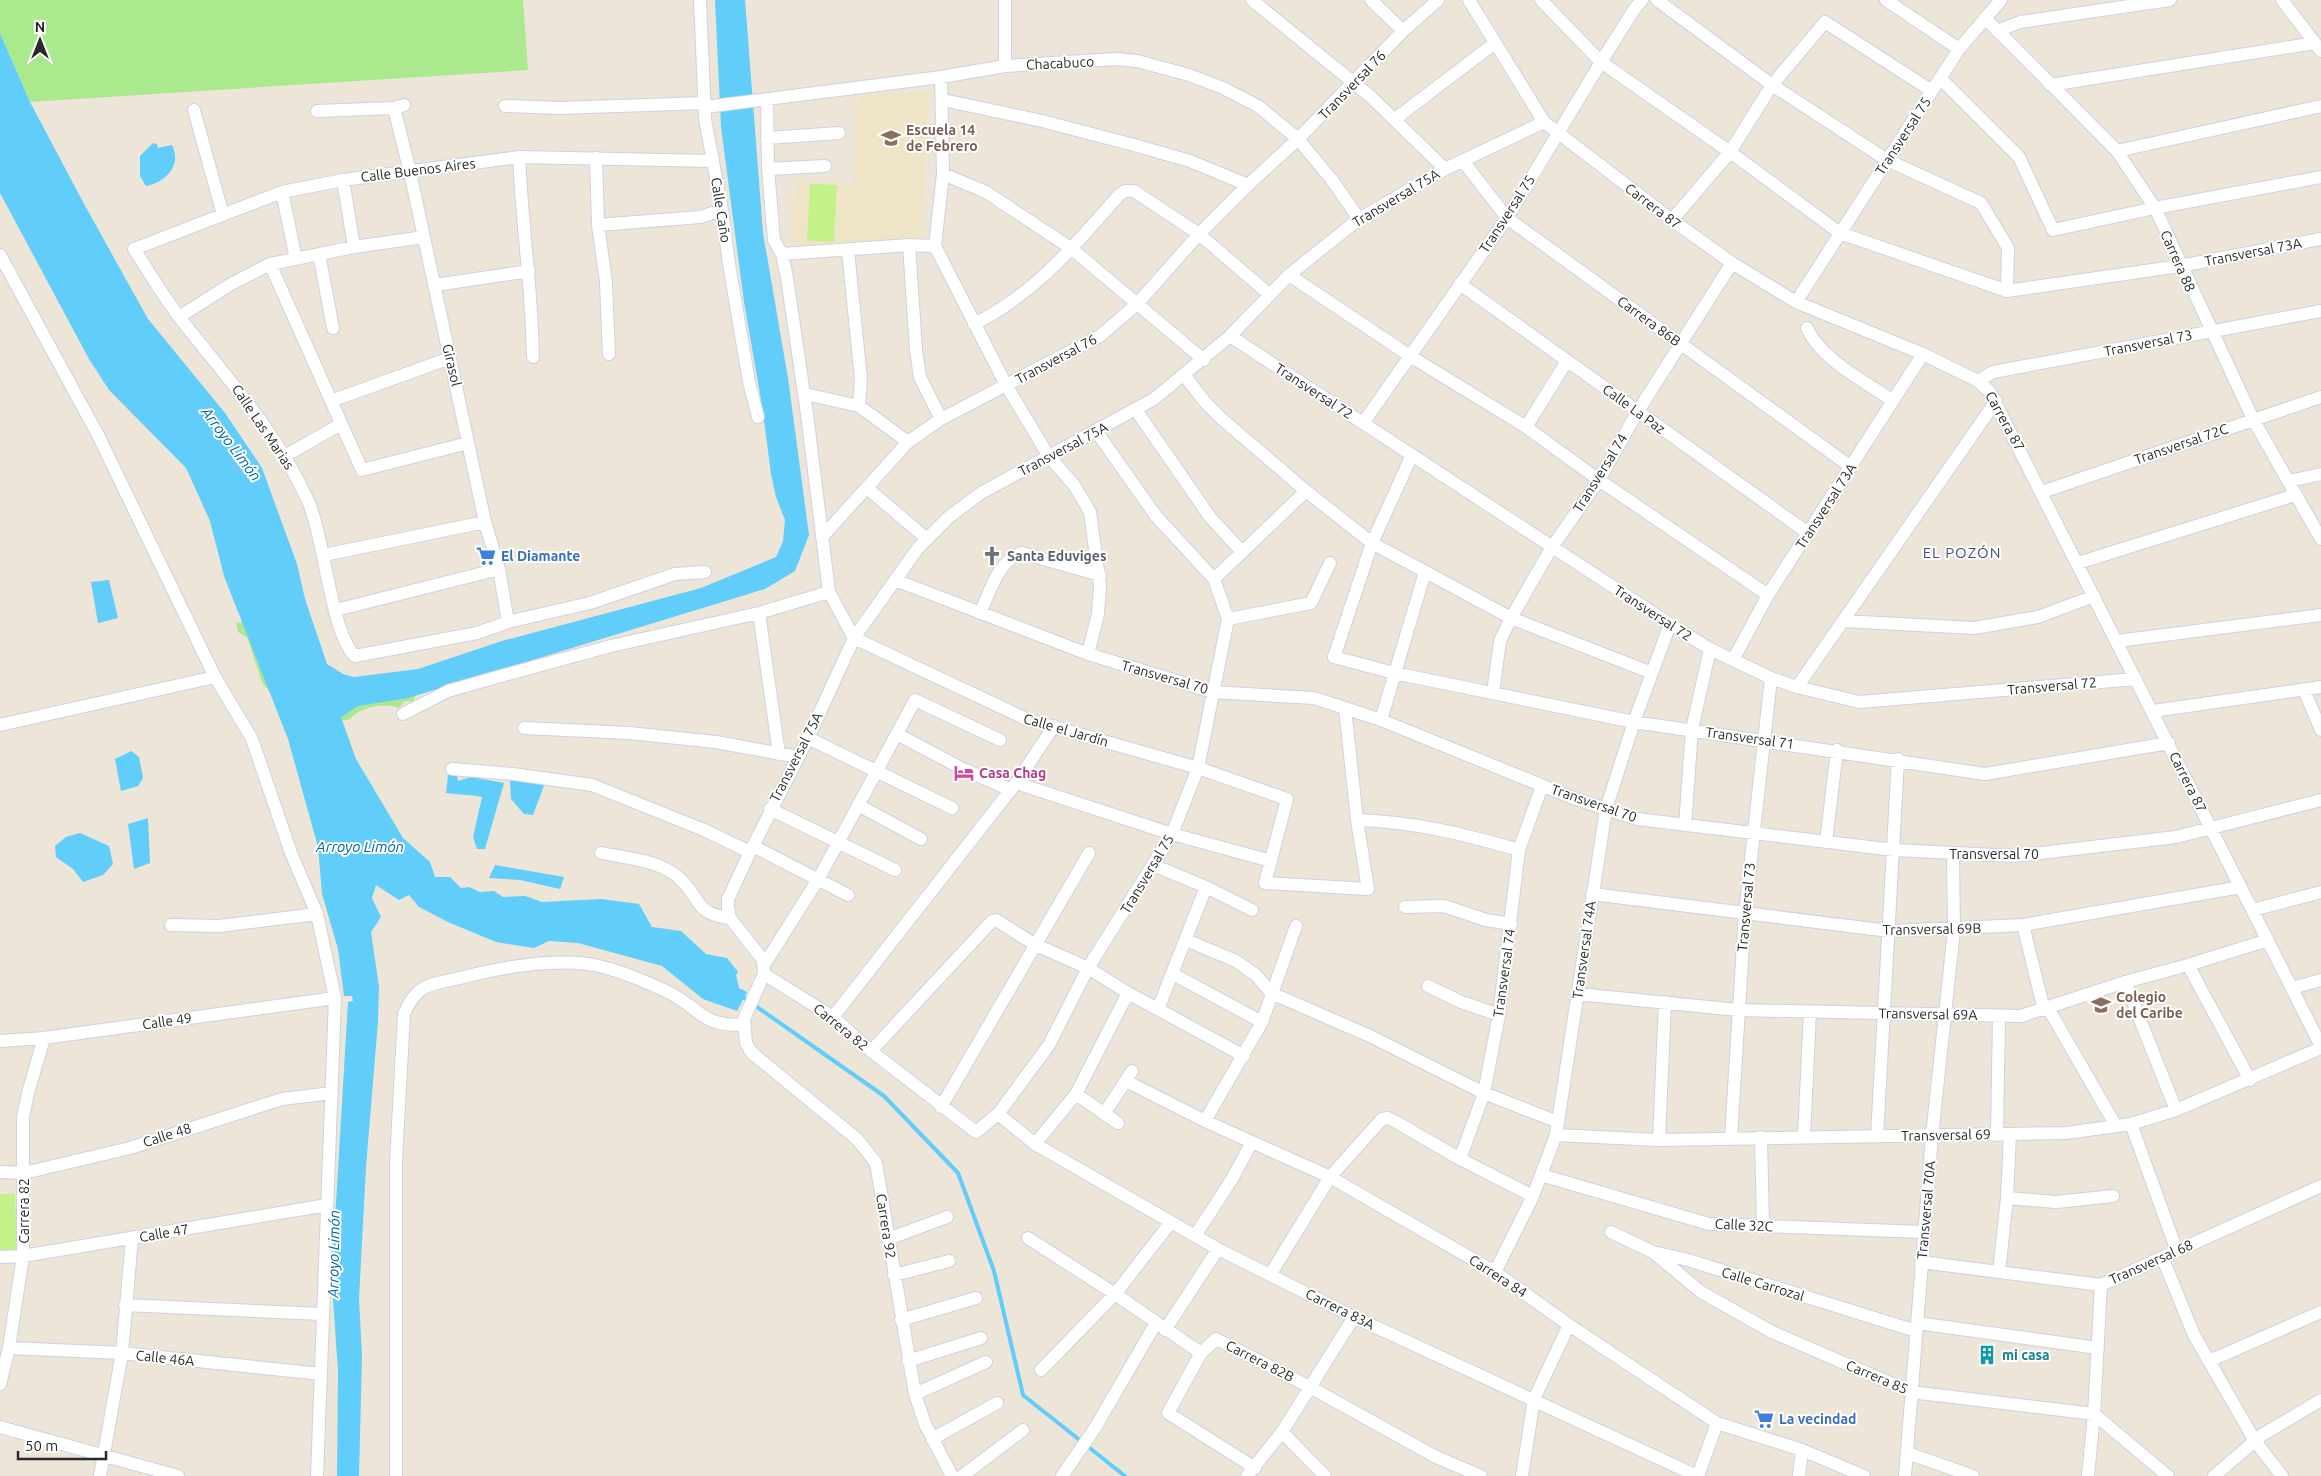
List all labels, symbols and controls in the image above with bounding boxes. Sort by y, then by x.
north arrow [15,15,65,65]
text: N [35,19,45,35]
street label: Transversal 76 [1315,47,1389,123]
street label: Chacabuco [1025,53,1095,73]
street label: Transversal 75 [1872,94,1934,178]
place label: Escuela 14 de Febrero [906,122,978,154]
school or university icon: Escuela 14 de Febrero [880,127,902,149]
street label: Calle Buenos Aires [360,155,476,185]
street label: Transversal 75A [1350,166,1442,230]
street label: Transversal 75 [1476,172,1538,256]
street label: Calle Caño [708,176,734,244]
street label: Carrera 87 [1622,180,1684,232]
street label: Carrera 88 [2157,228,2199,294]
street label: Transversal 73A [2203,235,2303,269]
street label: Carrera 86B [1614,293,1684,349]
street label: Transversal 73 [2102,327,2194,359]
street label: Transversal 76 [1013,331,1099,387]
street label: Girasol [439,342,465,388]
street label: Transversal 72 [1272,360,1356,422]
street label: Calle Las Marias [229,381,297,473]
street label: Calle La Paz [1600,381,1668,437]
street label: Carrera 87 [1982,388,2028,454]
water label: Arroyo Limón [198,403,265,484]
street label: Transversal 75A [1016,419,1110,479]
street label: Transversal 72C [2132,420,2230,468]
street label: Transversal 74 [1569,431,1631,515]
street label: Transversal 73A [1792,460,1860,552]
district label: EL POZÓN [1923,544,2001,561]
supermarket icon: El Diamante [475,545,497,567]
church icon: Santa Eduviges [981,545,1003,567]
place label: El Diamante [501,548,580,564]
place label: Santa Eduviges [1007,548,1107,564]
street label: Transversal 72 [1611,582,1695,644]
street label: Transversal 70 [1120,657,1210,697]
street label: Transversal 72 [2007,674,2097,698]
street label: Transversal 75A [766,709,826,805]
street label: Calle el Jardín [1022,710,1110,750]
street label: Transversal 71 [1704,724,1796,752]
street label: Carrera 87 [2166,749,2210,815]
hotel icon: Casa Chag [953,762,975,784]
place label: Casa Chag [979,765,1046,781]
street label: Transversal 70 [1549,781,1639,825]
street label: Transversal 75 [1117,831,1177,917]
water label: Arroyo Limón [315,838,404,855]
street label: Transversal 70 [1949,846,2039,862]
street label: Transversal 73 [1734,862,1758,952]
street label: Transversal 74A [1569,900,1599,1000]
street label: Transversal 69B [1883,920,1982,938]
street label: Transversal 74 [1490,927,1518,1019]
place label: Colegio del Caribe [2116,989,2183,1021]
school or university icon: Colegio del Caribe [2090,994,2112,1016]
street label: Carrera 82 [810,1000,872,1054]
street label: Transversal 69A [1878,1005,1978,1023]
street label: Calle 49 [141,1010,193,1032]
street label: Calle 48 [141,1120,193,1150]
street label: Transversal 69 [1901,1126,1991,1144]
street label: Transversal 70A [1914,1160,1938,1260]
street label: Carrera 82 [16,1178,32,1244]
street label: Carrera 92 [873,1192,899,1260]
water label: Arroyo Limón [324,1210,343,1299]
street label: Calle 32C [1714,1215,1774,1235]
street label: Calle 47 [138,1221,190,1245]
street label: Transversal 68 [2107,1236,2195,1288]
street label: Carrera 84 [1466,1251,1530,1301]
street label: Calle Carrozal [1720,1264,1807,1304]
street label: Carrera 83A [1303,1285,1377,1333]
street label: Carrera 82B [1223,1337,1297,1385]
building icon: mi casa [1976,1344,1998,1366]
street label: Calle 46A [135,1347,195,1369]
place label: mi casa [2002,1347,2050,1363]
street label: Carrera 85 [1844,1357,1910,1397]
supermarket icon: La vecindad [1753,1408,1775,1430]
place label: La vecindad [1779,1411,1856,1427]
scale bar [18,1428,105,1460]
text: 50 m [25,1437,58,1454]

